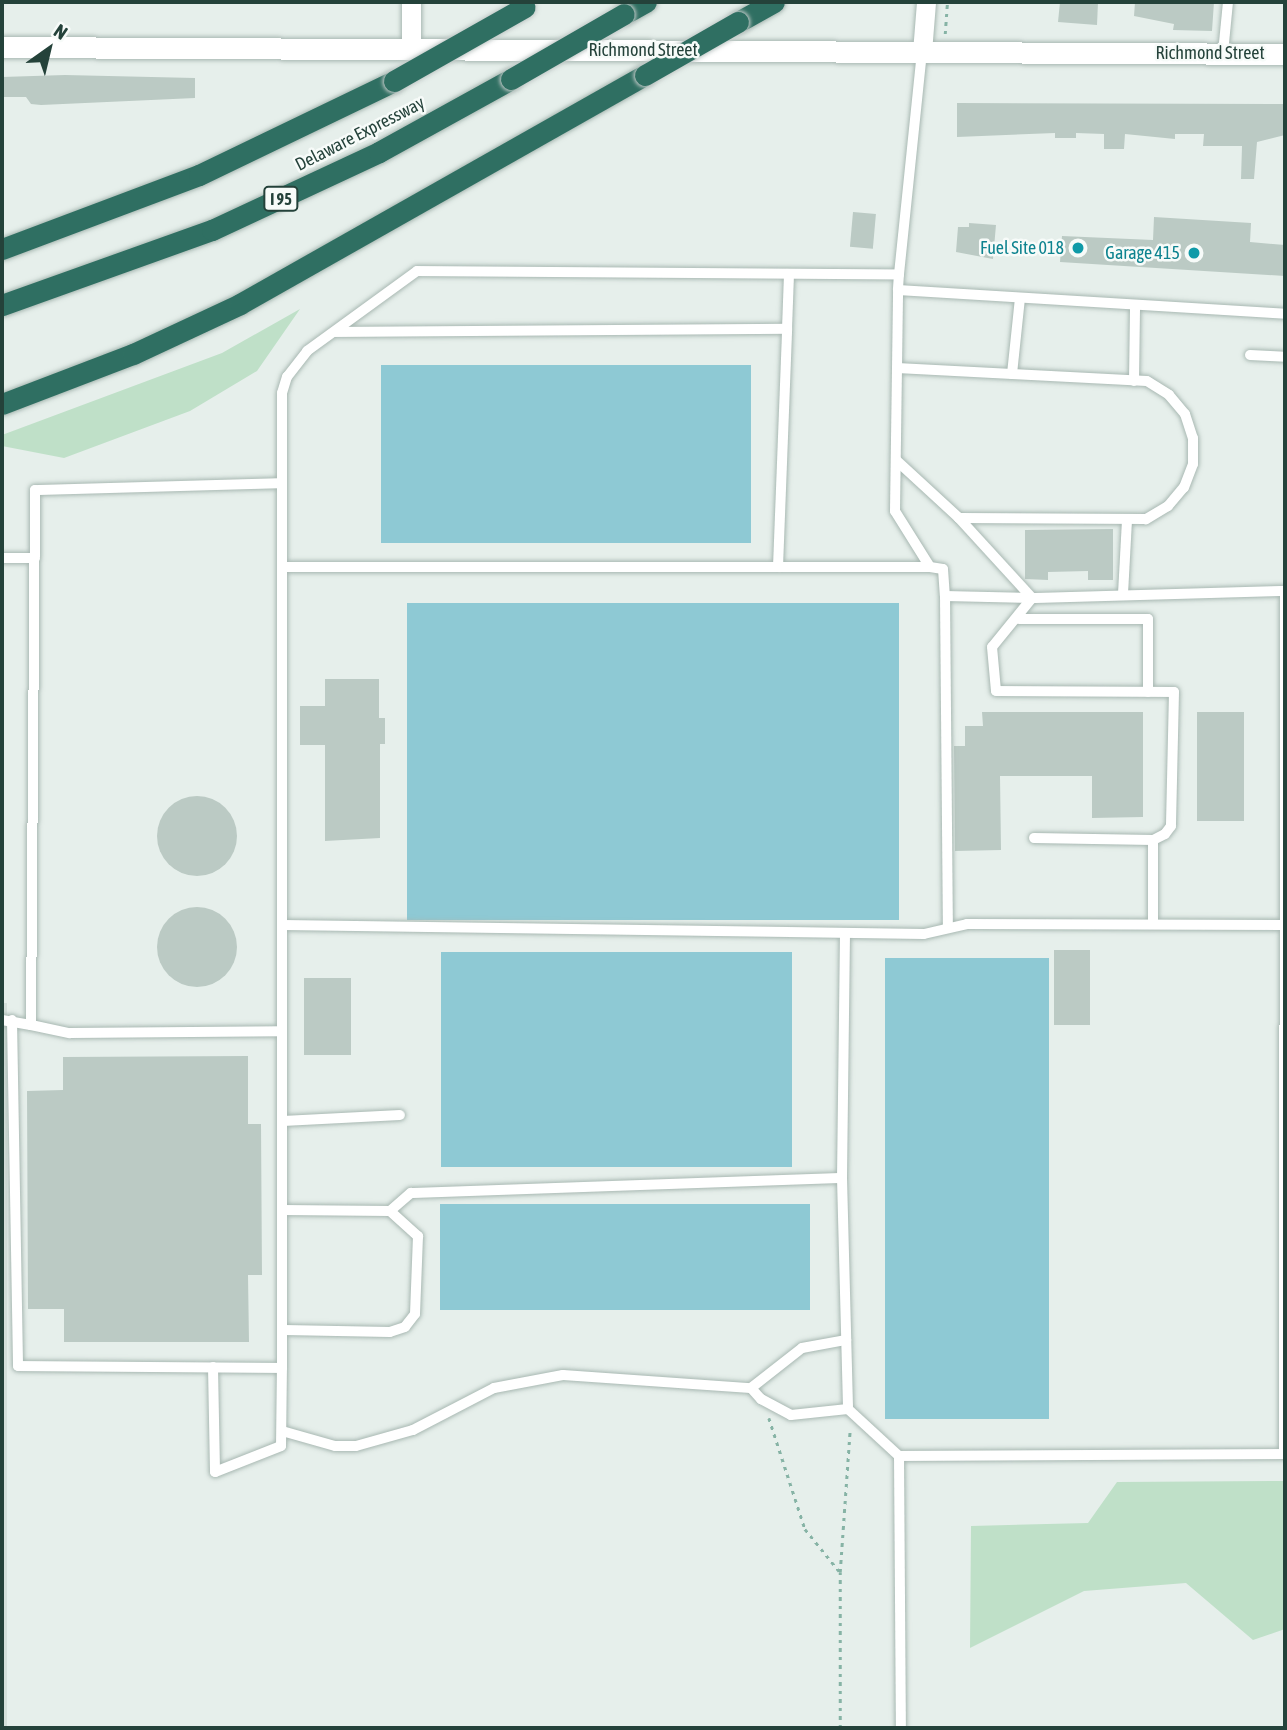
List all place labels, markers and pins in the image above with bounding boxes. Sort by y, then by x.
place label: Fuel Site 018 [980,237,1064,259]
marker: Fuel Site 018 [1070,240,1086,256]
place label: Garage 415 [1105,242,1180,264]
marker: Garage 415 [1186,245,1202,261]

